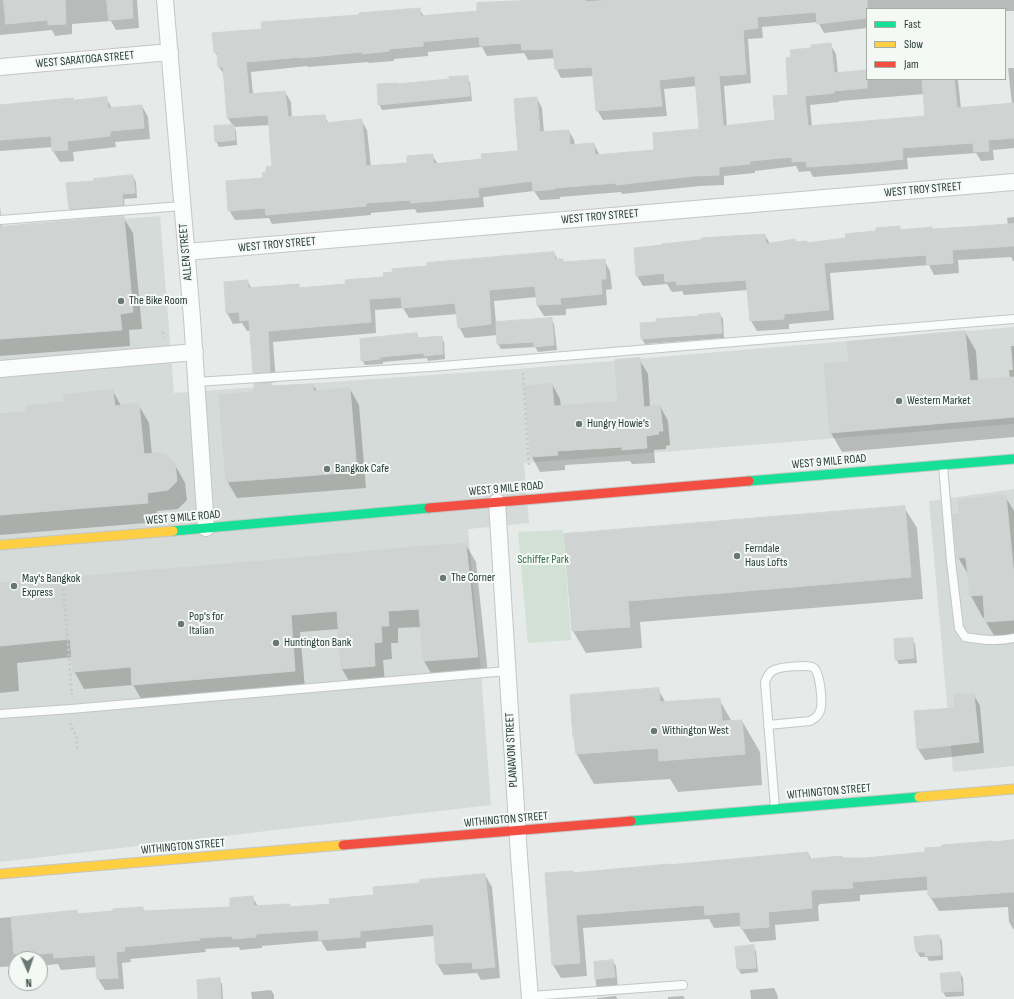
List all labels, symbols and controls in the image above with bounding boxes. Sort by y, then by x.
legend [866,8,1006,80]
text: Fast [904,17,921,32]
text: Slow [904,37,923,52]
street label: WEST SARATOGA STREET [35,49,135,71]
text: Jam [904,57,919,72]
street label: WEST TROY STREET [884,179,962,201]
street label: WEST TROY STREET [561,206,639,228]
street label: ALLEN STREET [176,223,196,281]
street label: WEST TROY STREET [238,234,316,256]
place label: The Bike Room [129,294,187,308]
marker: The Bike Room [116,296,126,306]
place label: Western Market [907,394,971,408]
marker: Western Market [894,396,904,406]
place label: Hungry Howie's [587,417,649,431]
marker: Hungry Howie's [574,419,584,429]
street label: WEST 9 MILE ROAD [791,452,867,472]
place label: Bangkok Cafe [335,462,389,476]
marker: Bangkok Cafe [322,464,332,474]
street label: WEST 9 MILE ROAD [468,479,544,499]
street label: WEST 9 MILE ROAD [145,508,221,528]
place label: Ferndale Haus Lofts [745,542,788,570]
marker: Ferndale Haus Lofts [732,551,742,561]
park label: Schiffer Park [517,553,569,567]
place label: The Corner [451,571,495,585]
place label: May's Bangkok Express [22,572,80,600]
marker: The Corner [438,573,448,583]
marker: May's Bangkok Express [9,581,19,591]
place label: Pop's for Italian [189,610,224,638]
marker: Pop's for Italian [176,619,186,629]
place label: Huntington Bank [284,636,351,650]
marker: Huntington Bank [271,638,281,648]
street label: PLANAVON STREET [503,712,521,788]
place label: Withington West [662,724,729,738]
marker: Withington West [649,726,659,736]
street label: WITHINGTON STREET [786,781,872,803]
street label: WITHINGTON STREET [463,809,549,831]
street label: WITHINGTON STREET [140,836,226,858]
north arrow [8,951,48,991]
text: N [25,976,32,989]

